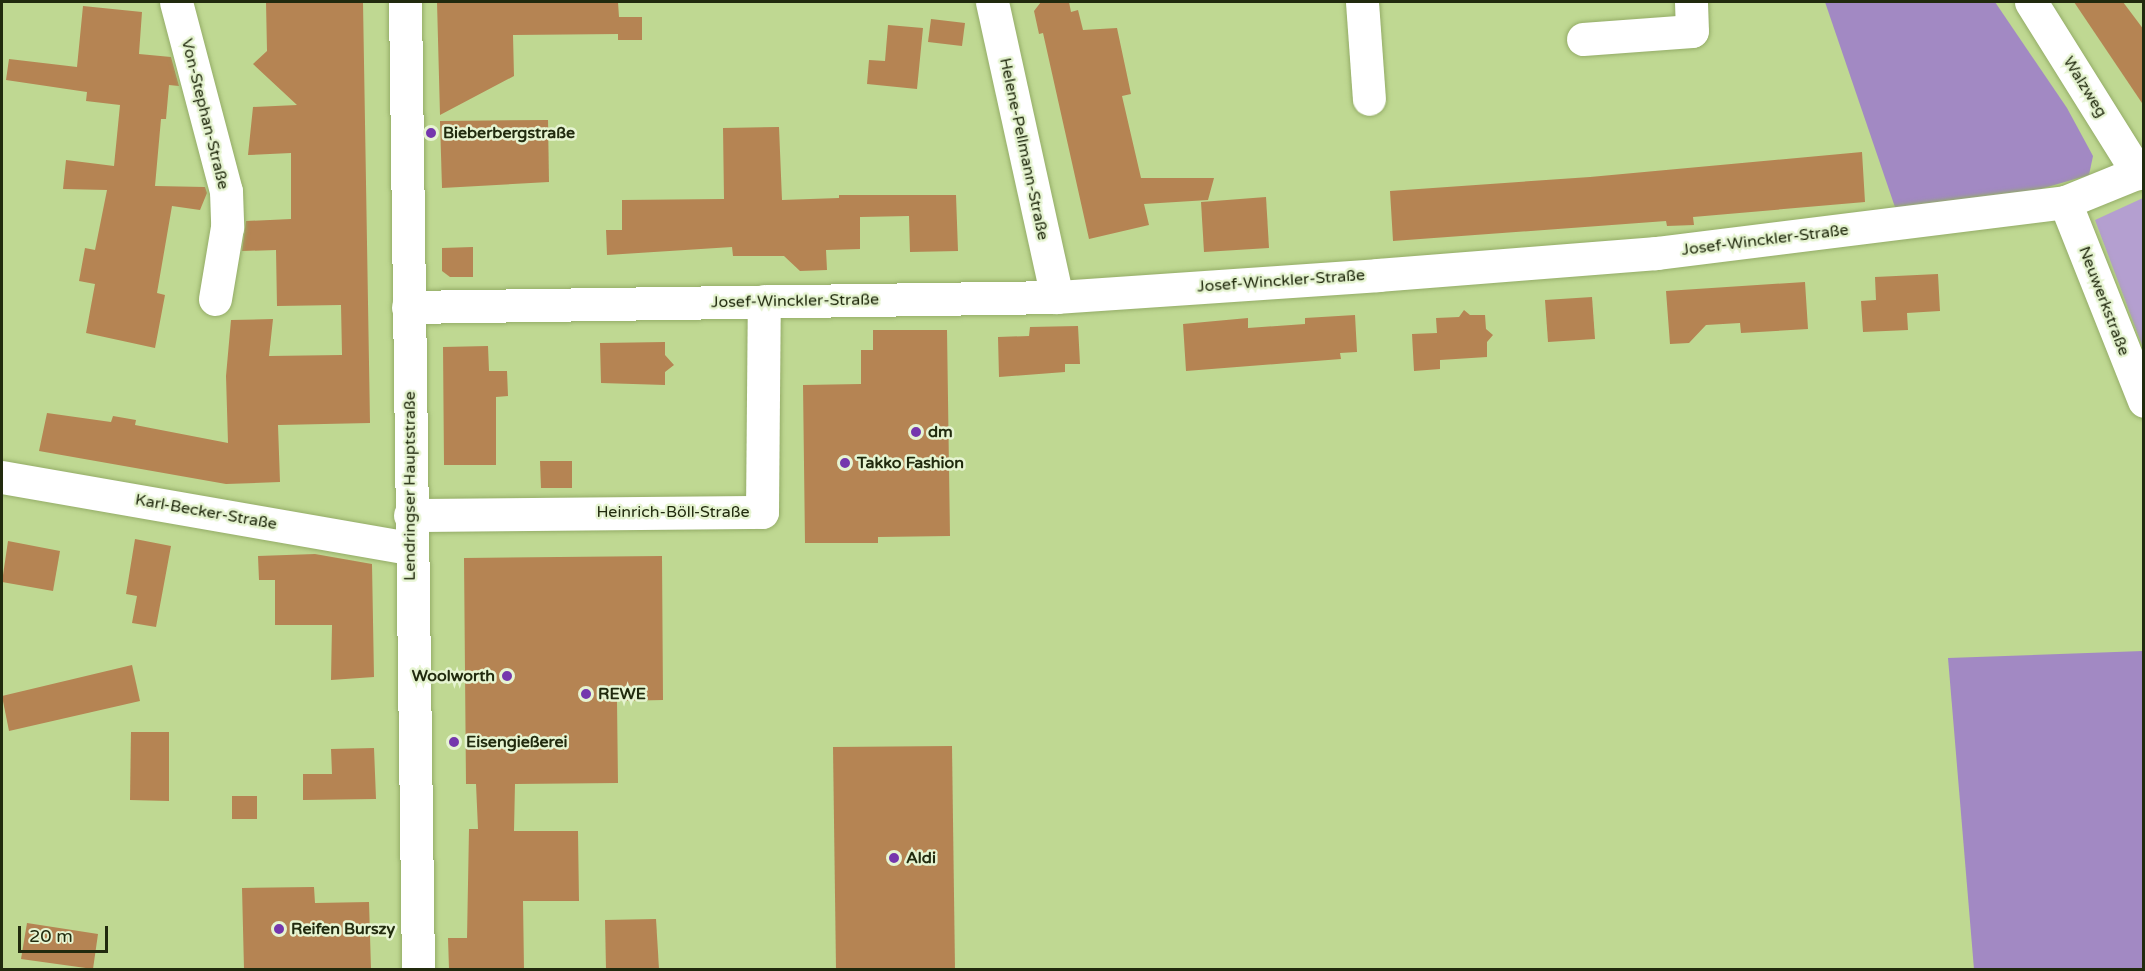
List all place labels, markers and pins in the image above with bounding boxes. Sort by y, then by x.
place label: Bieberbergstraße [443,123,575,143]
marker: Bieberbergstraße [424,126,438,140]
place label: dm [928,422,953,442]
marker: dm [909,425,923,439]
place label: Takko Fashion [857,453,964,473]
marker: Takko Fashion [838,456,852,470]
place label: Woolworth [412,666,495,686]
marker: Woolworth [500,669,514,683]
place label: REWE [598,684,646,704]
marker: REWE [579,687,593,701]
place label: Eisengießerei [466,732,568,752]
marker: Eisengießerei [447,735,461,749]
place label: Aldi [906,848,936,868]
marker: Aldi [887,851,901,865]
place label: Reifen Burszy [291,919,395,939]
marker: Reifen Burszy [272,922,286,936]

